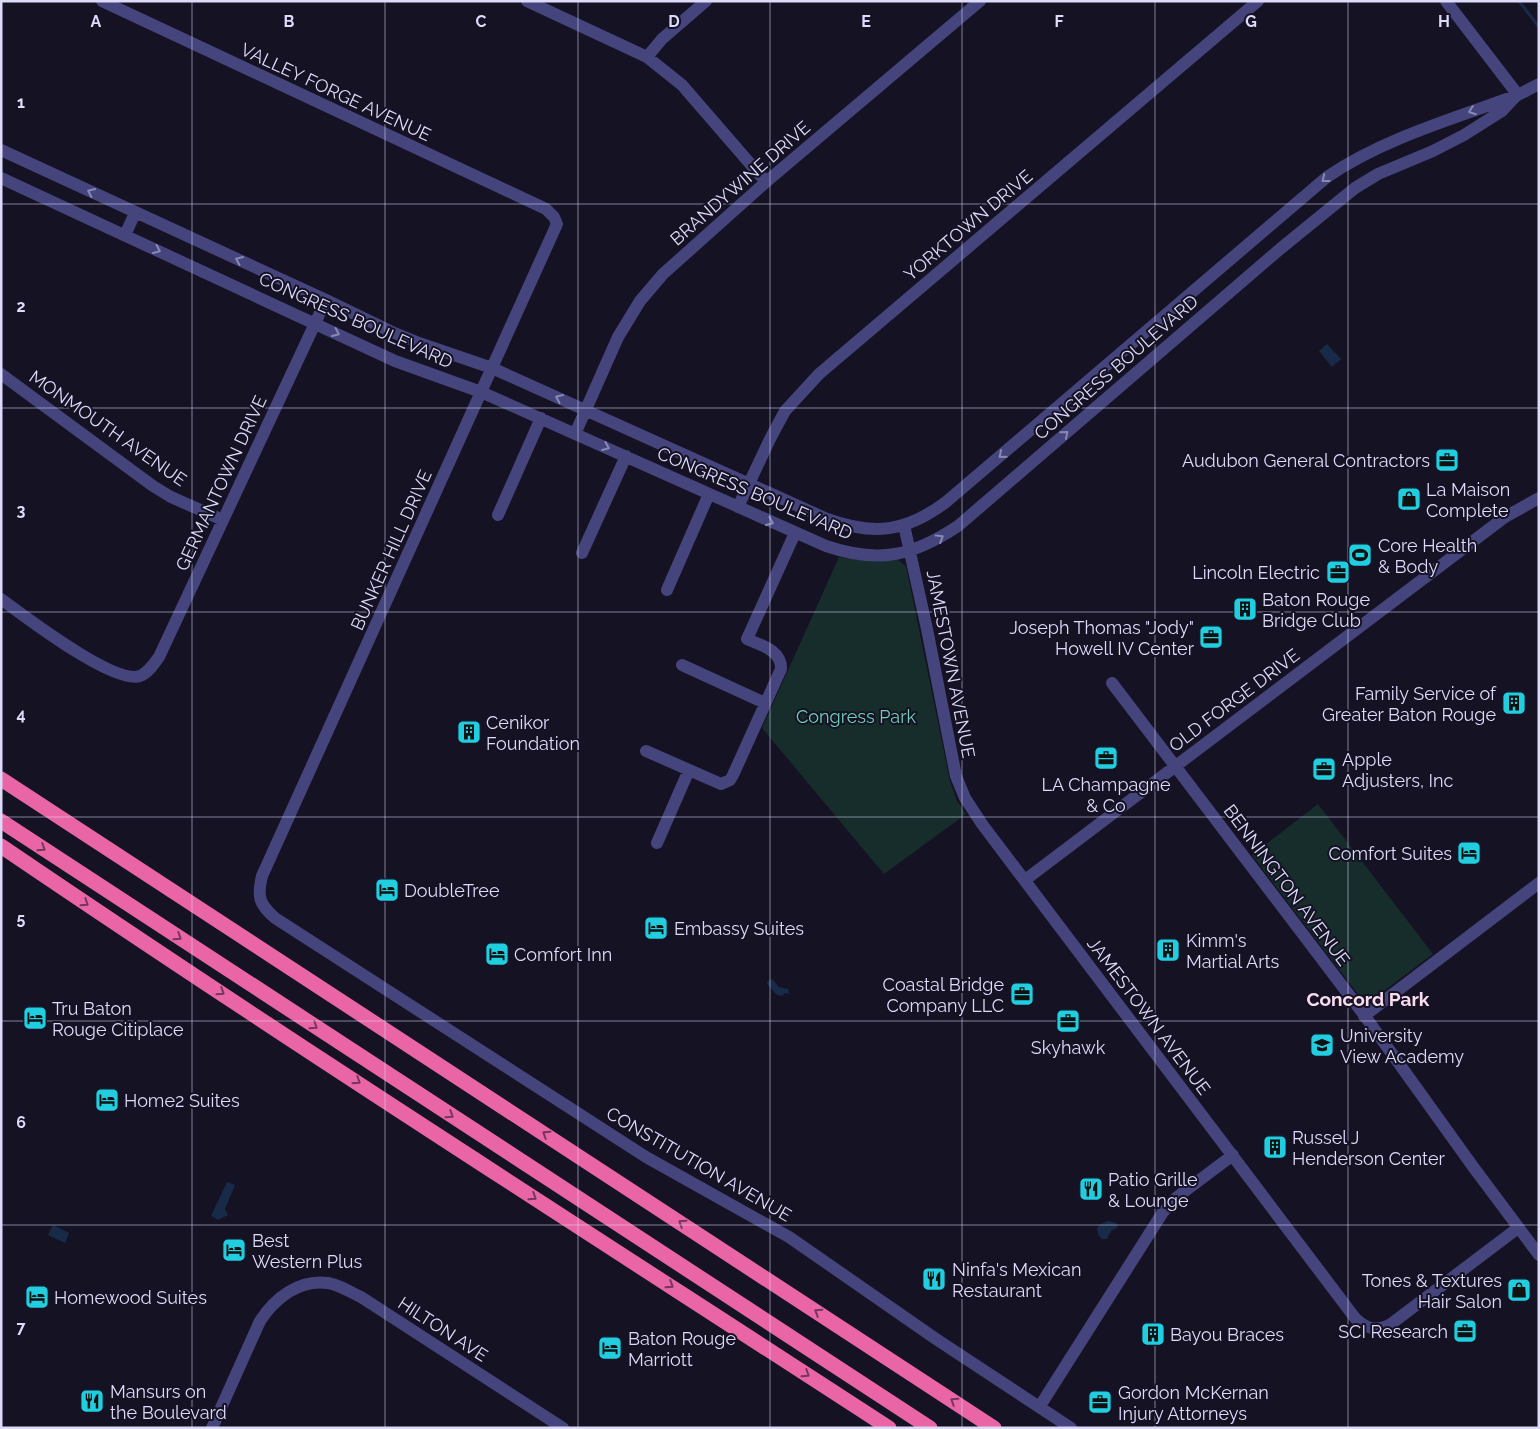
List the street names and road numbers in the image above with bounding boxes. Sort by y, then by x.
street label: VALLEY FORGE AVENUE [238,39,434,145]
street label: BRANDYWINE DRIVE [666,116,814,249]
street label: YORKTOWN DRIVE [900,165,1036,285]
street label: CONGRESS BOULEVARD [256,268,456,372]
street label: CONGRESS BOULEVARD [1030,290,1202,444]
street label: MONMOUTH AVENUE [25,366,191,490]
street label: GERMANTOWN DRIVE [171,392,271,574]
street label: CONGRESS BOULEVARD [654,442,856,544]
street label: BUNKER HILL DRIVE [346,466,436,633]
street label: JAMESTOWN AVENUE [922,568,980,760]
street label: OLD FORGE DRIVE [1165,644,1303,756]
street label: BENNINGTON AVENUE [1219,800,1355,970]
street label: JAMESTOWN AVENUE [1083,933,1215,1099]
street label: CONSTITUTION AVENUE [603,1102,795,1226]
street label: HILTON AVE [394,1292,492,1366]

